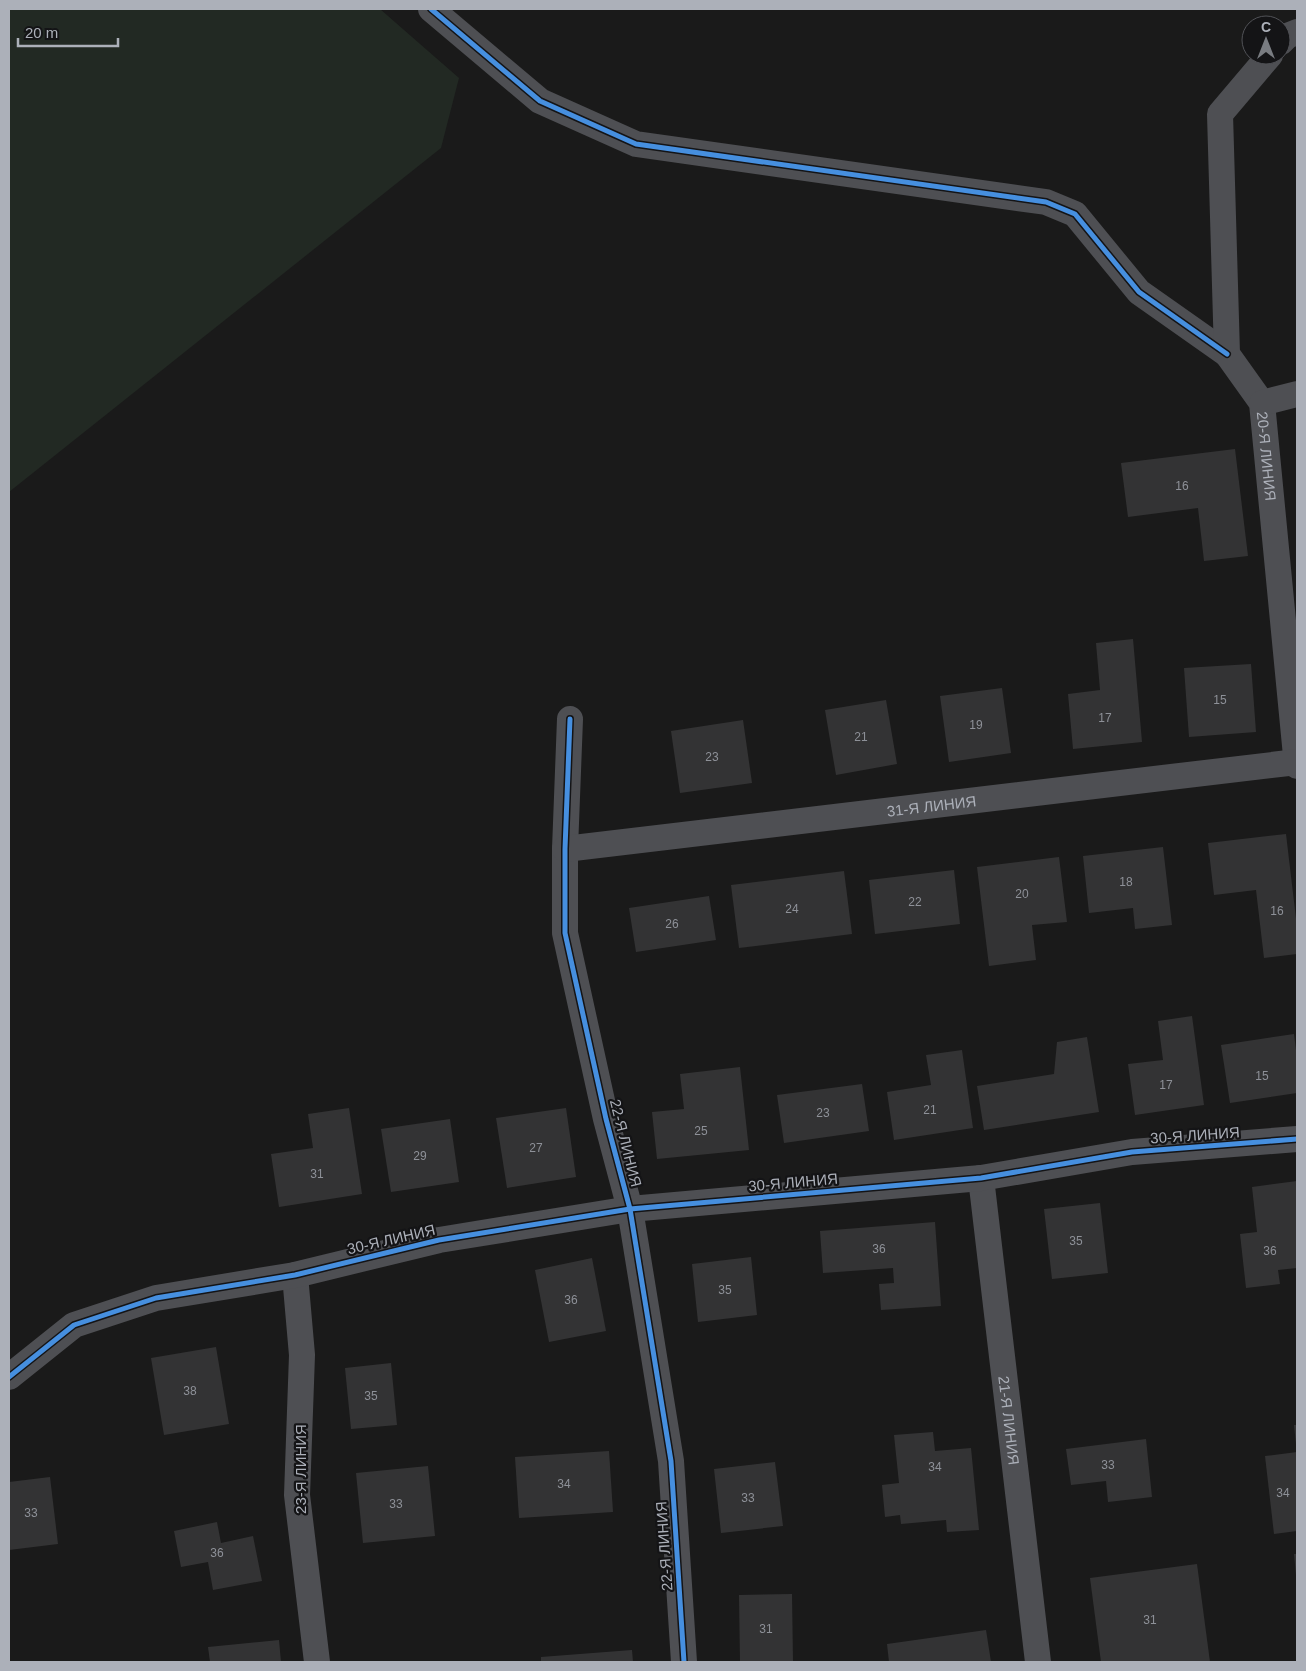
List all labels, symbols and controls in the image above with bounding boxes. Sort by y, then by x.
scale bar [18,15,118,47]
north arrow [1241,15,1291,65]
text: С [1261,19,1271,35]
text: 20 m [25,24,58,41]
street label: 20-Я ЛИНИЯ [1254,411,1280,502]
house number: 16 [1175,479,1189,493]
house number: 15 [1213,693,1227,707]
house number: 17 [1098,711,1112,725]
house number: 19 [969,718,983,732]
house number: 21 [854,730,868,744]
house number: 23 [705,750,719,764]
street label: 31-Я ЛИНИЯ [886,792,977,819]
house number: 18 [1119,875,1133,889]
house number: 20 [1015,887,1029,901]
house number: 22 [908,895,922,909]
house number: 24 [785,902,799,916]
house number: 16 [1270,904,1284,918]
house number: 26 [665,917,679,931]
house number: 15 [1255,1069,1269,1083]
house number: 17 [1159,1078,1173,1092]
street label: 22-Я ЛИНИЯ [607,1097,645,1189]
house number: 21 [923,1103,937,1117]
house number: 23 [816,1106,830,1120]
street label: 30-Я ЛИНИЯ [1150,1123,1240,1147]
house number: 25 [694,1124,708,1138]
house number: 27 [529,1141,543,1155]
house number: 29 [413,1149,427,1163]
house number: 31 [310,1167,324,1181]
street label: 30-Я ЛИНИЯ [748,1170,838,1194]
street label: 30-Я ЛИНИЯ [345,1221,437,1257]
house number: 35 [1069,1234,1083,1248]
house number: 36 [872,1242,886,1256]
house number: 36 [1263,1244,1277,1258]
house number: 35 [718,1283,732,1297]
house number: 36 [564,1293,578,1307]
street label: 21-Я ЛИНИЯ [996,1375,1023,1466]
house number: 38 [183,1384,197,1398]
house number: 35 [364,1389,378,1403]
street label: 23-Я ЛИНИЯ [292,1424,309,1514]
house number: 33 [1101,1458,1115,1472]
house number: 34 [928,1460,942,1474]
house number: 34 [557,1477,571,1491]
house number: 34 [1276,1486,1290,1500]
house number: 33 [741,1491,755,1505]
house number: 33 [389,1497,403,1511]
street label: 22-Я ЛИНИЯ [652,1501,676,1591]
house number: 33 [24,1506,38,1520]
house number: 36 [210,1546,224,1560]
house number: 31 [1143,1613,1157,1627]
house number: 31 [759,1622,773,1636]

